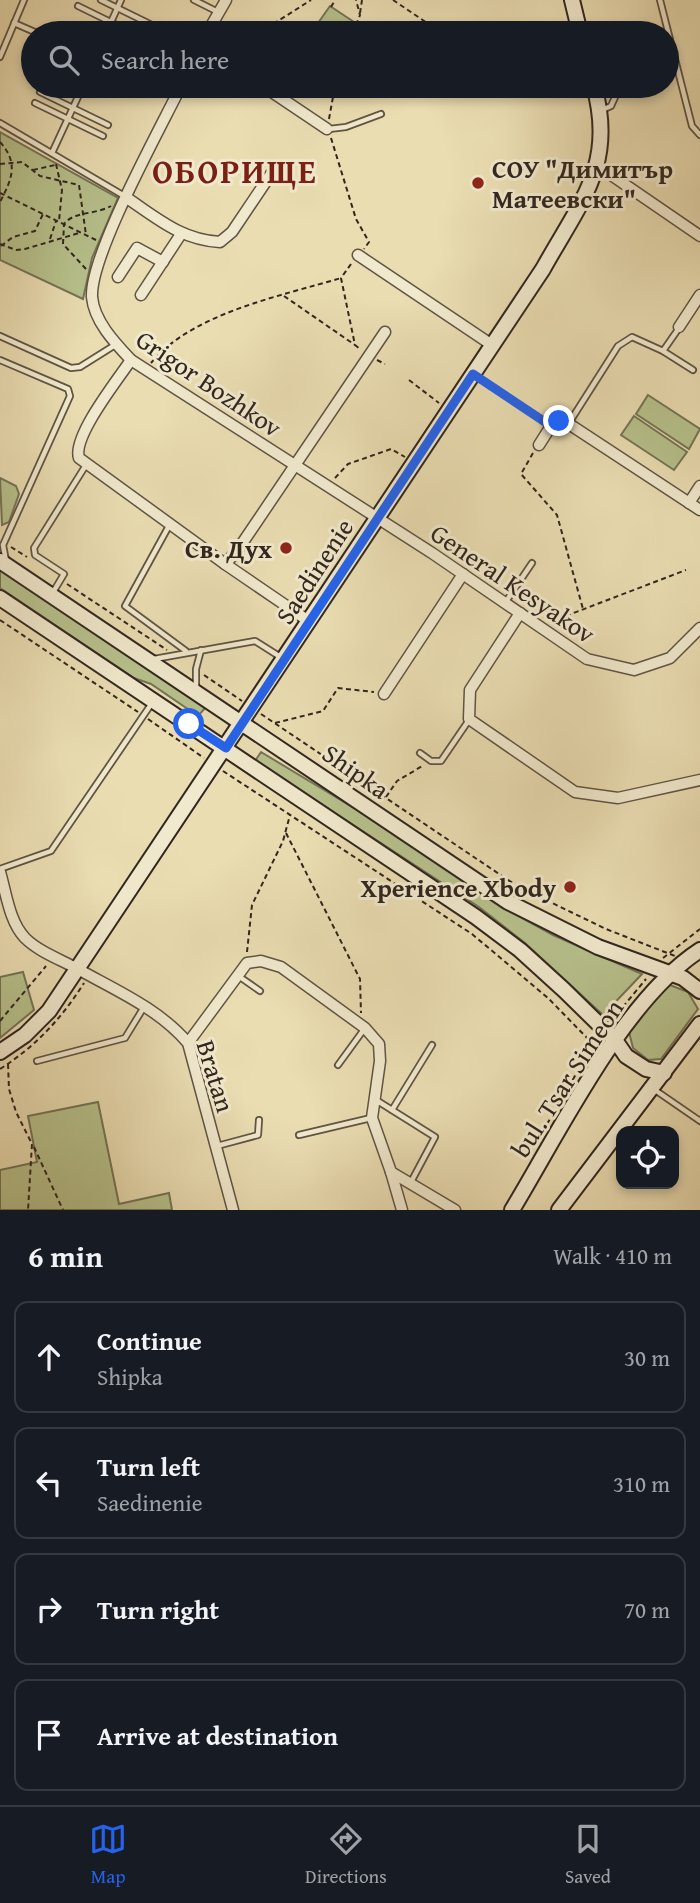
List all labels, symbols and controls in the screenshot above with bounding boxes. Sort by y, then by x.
search box [21,21,679,98]
text: Search here [101,40,229,79]
icon: search [45,41,83,79]
district label: ОБОРИЩЕ [152,147,318,195]
place label: СОУ "Димитър Матеевски" [492,149,673,218]
marker: СОУ "Димитър Матеевски" [470,175,486,191]
street label: Grigor Bozhkov [128,320,290,446]
route end [543,405,574,436]
street label: Saedinenie [265,510,363,632]
street label: General Kesyakov [423,513,603,653]
place label: Св. Дух [185,529,272,568]
marker: Св. Дух [278,540,294,556]
route start [173,708,204,739]
street label: Shipka [314,734,398,809]
place label: Xperience Xbody [360,868,557,907]
marker: Xperience Xbody [562,879,578,895]
street label: bul. Tsar Simeon [501,991,633,1165]
street label: Bratan [187,1035,246,1117]
map controls [616,1126,679,1189]
button: locate [616,1126,679,1189]
text: 6 min [28,1234,103,1278]
text: Walk · 410 m [553,1239,672,1272]
text: Continue [97,1321,202,1360]
icon: ahead [30,1338,68,1376]
text: 30 m [624,1341,670,1374]
text: Shipka [97,1360,163,1393]
text: Turn left [97,1447,200,1486]
icon: left [30,1464,68,1502]
text: 310 m [613,1467,670,1500]
text: Saedinenie [97,1486,203,1519]
icon: right [30,1590,68,1628]
text: Turn right [97,1590,219,1629]
text: 70 m [624,1593,670,1626]
icon: arrive [30,1716,68,1754]
text: Arrive at destination [97,1716,338,1755]
tab: Map [89,1820,127,1890]
tab: Directions [305,1820,387,1890]
tab: Saved [565,1820,611,1890]

